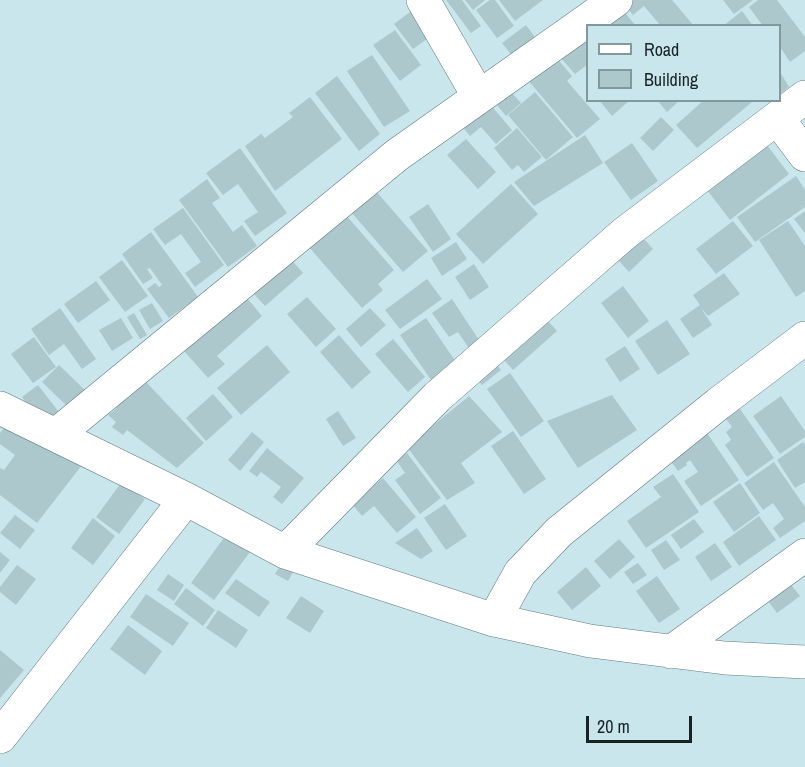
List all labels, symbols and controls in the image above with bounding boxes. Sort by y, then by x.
legend [586,24,781,102]
text: Road [644,37,679,62]
text: Building [644,67,698,92]
scale bar [589,704,696,742]
text: 20 m [597,714,630,739]

